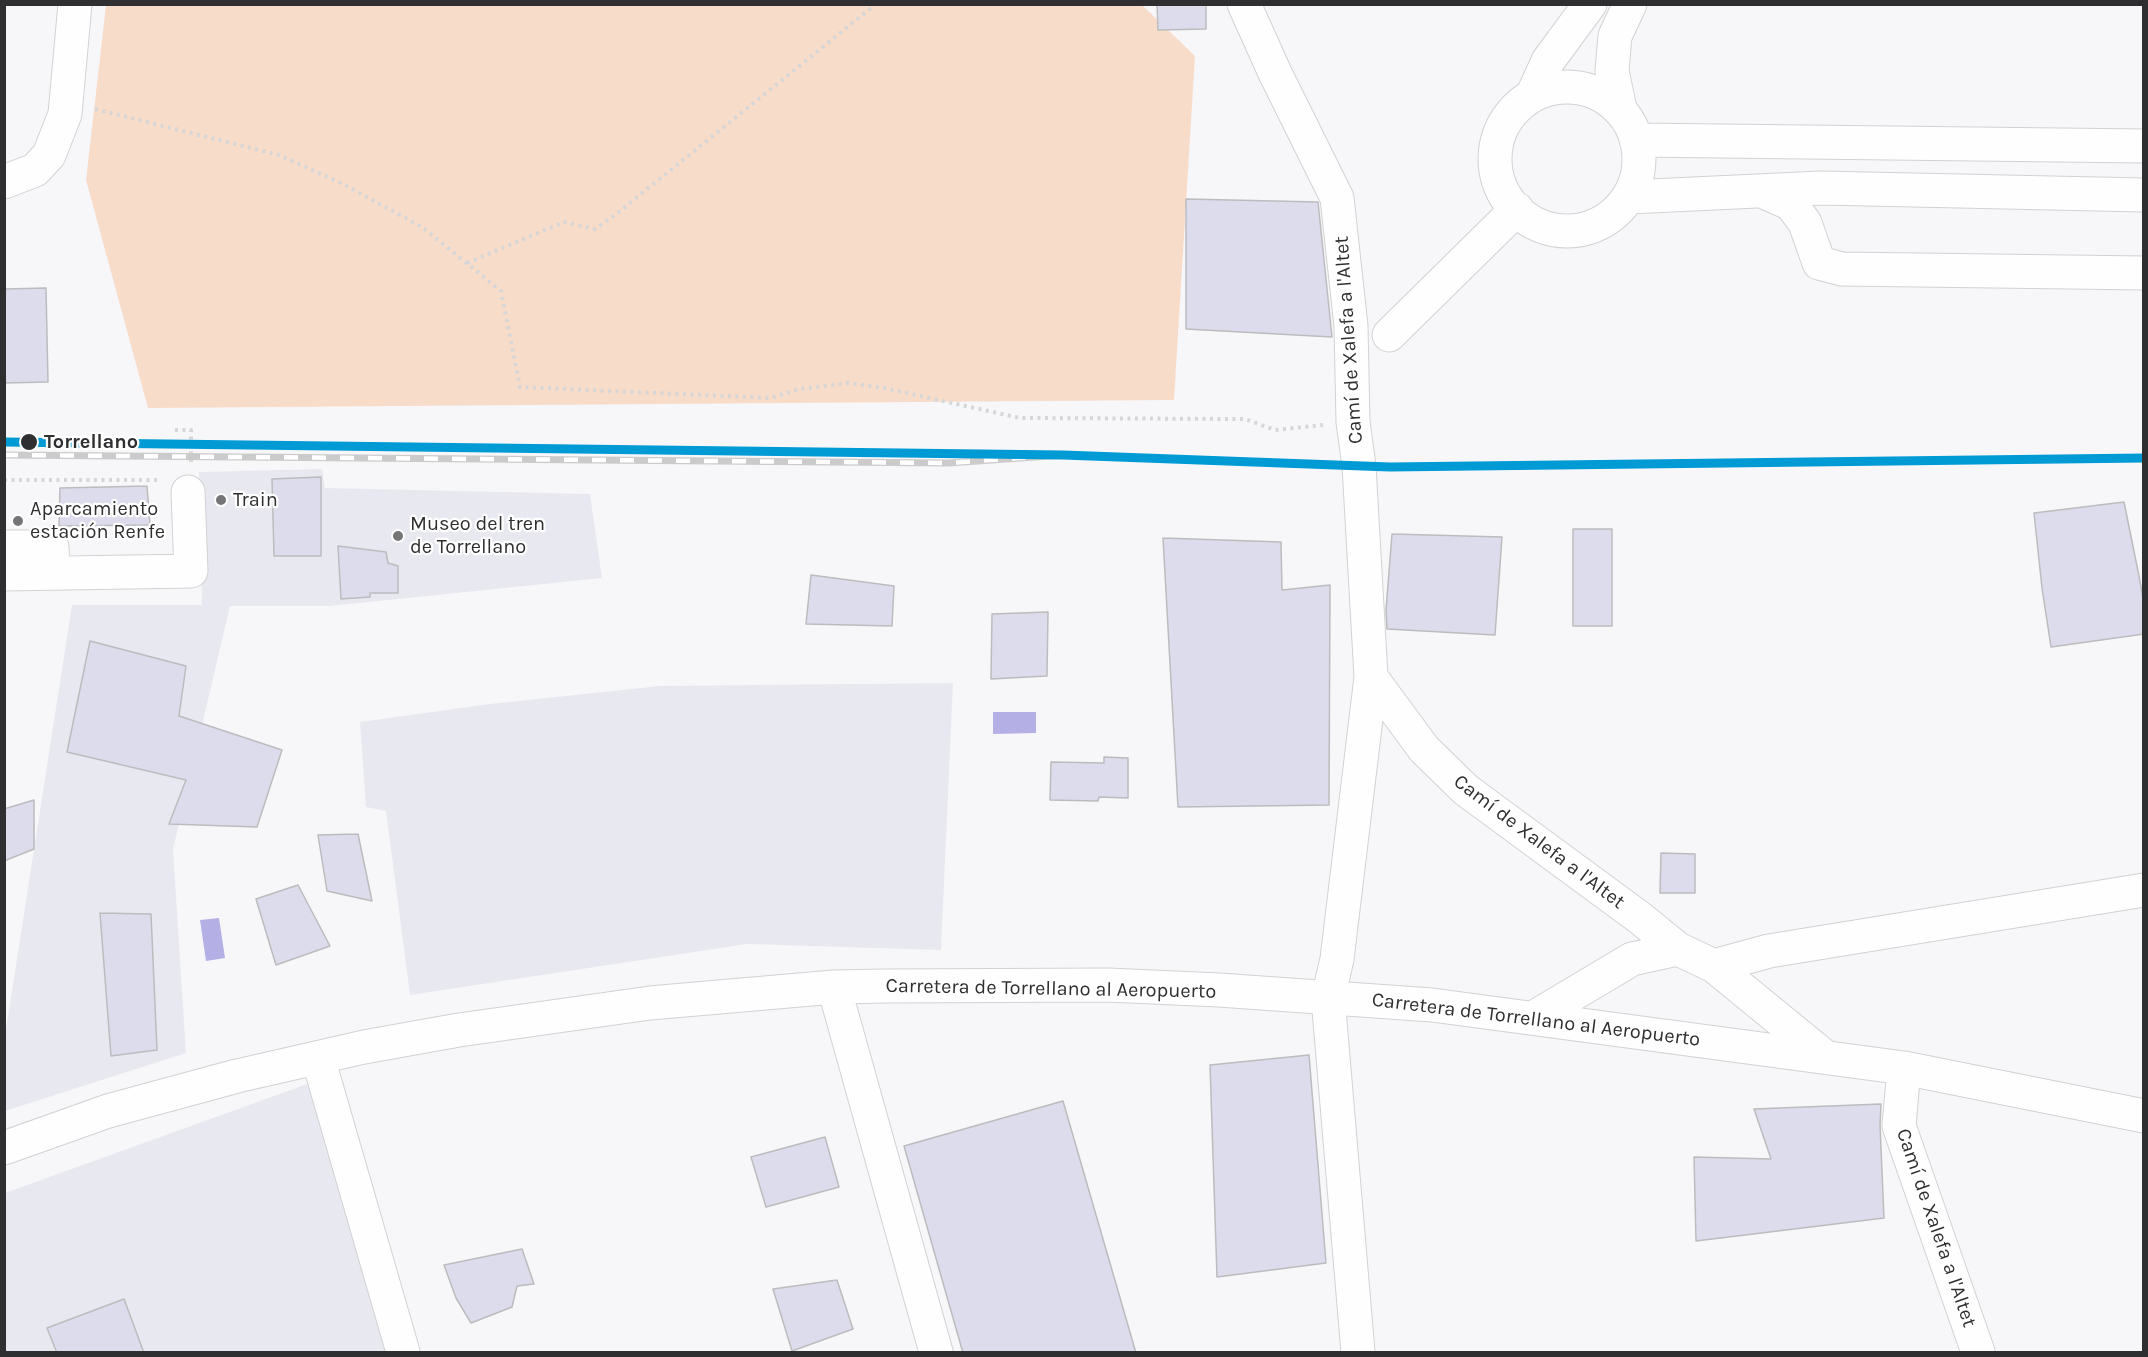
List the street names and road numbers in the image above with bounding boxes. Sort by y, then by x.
street label: Camí de Xalefa a l'Altet [1330,235,1368,445]
street label: Camí de Xalefa a l'Altet [1449,770,1629,914]
street label: Carretera de Torrellano al Aeropuerto [885,974,1217,1004]
street label: Carretera de Torrellano al Aeropuerto [1370,988,1702,1052]
street label: Camí de Xalefa a l'Altet [1891,1126,1981,1330]

